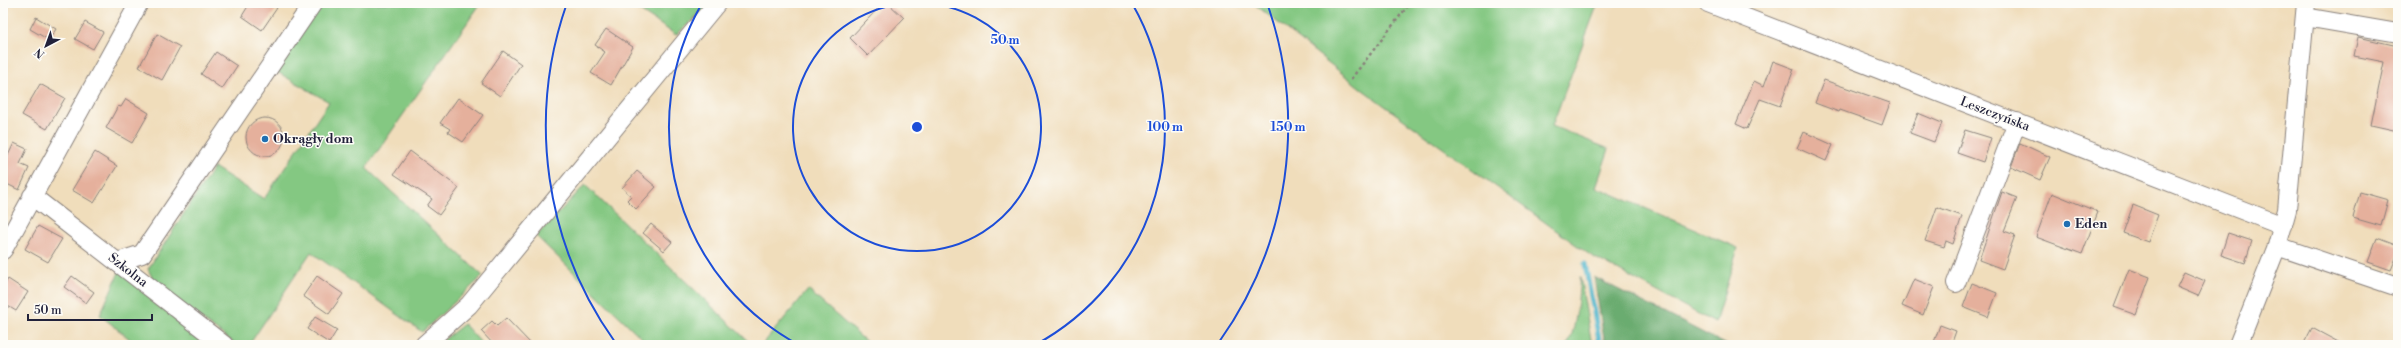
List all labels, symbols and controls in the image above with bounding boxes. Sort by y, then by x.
north arrow [26,26,66,66]
text: 50 m [990,33,1020,48]
text: N [32,44,48,61]
street label: Leszczyńska [1958,93,2033,135]
centre of rings [910,120,924,134]
text: 100 m [1147,120,1183,135]
text: 150 m [1271,120,1305,135]
place label: Okrągły dom [273,131,353,147]
marker: Okrągły dom [260,134,270,144]
place label: Eden [2075,216,2107,232]
marker: Eden [2062,219,2072,229]
street label: Szkolna [105,250,151,291]
scale bar [28,296,152,322]
text: 50 m [34,303,62,318]

